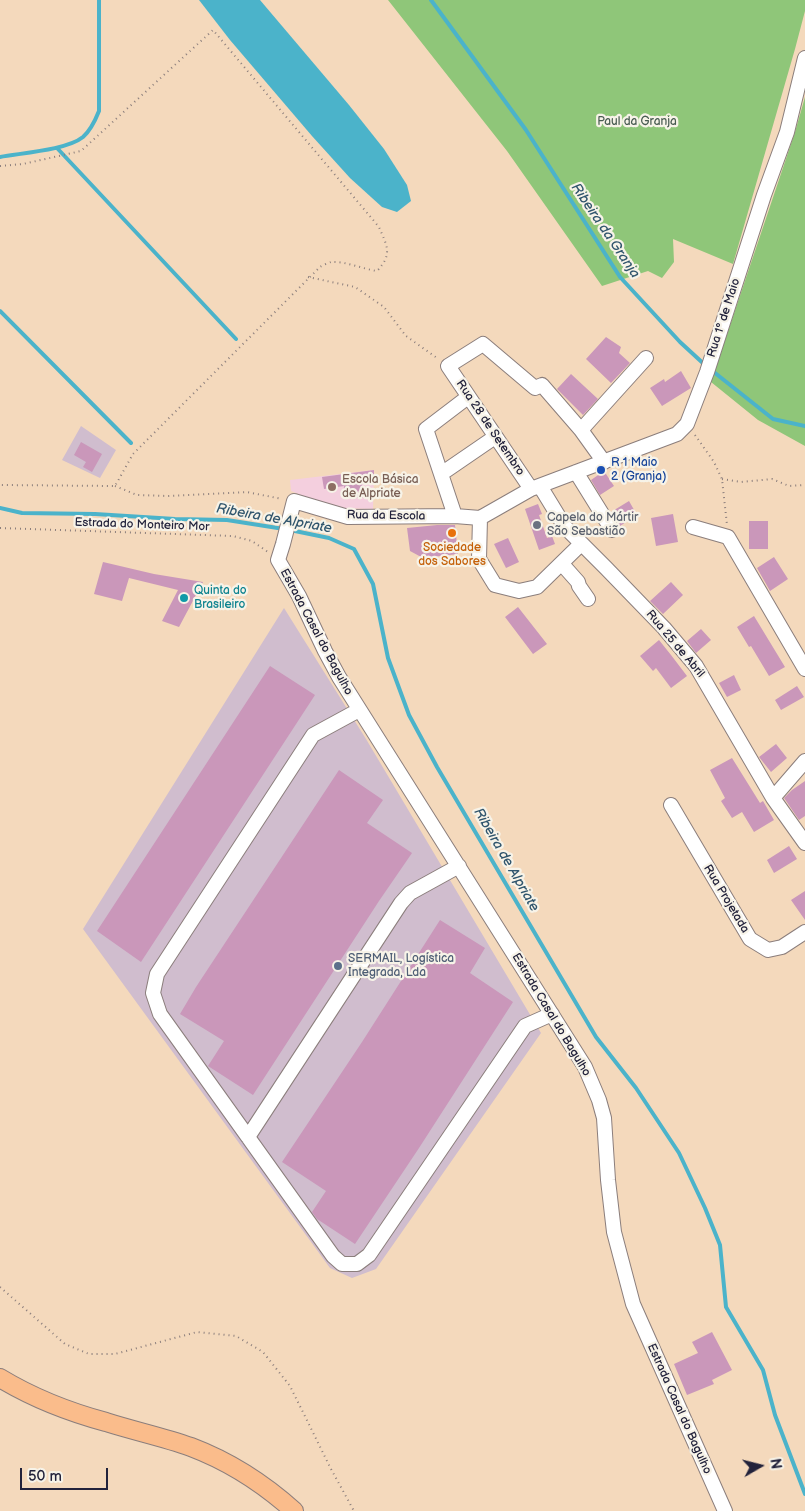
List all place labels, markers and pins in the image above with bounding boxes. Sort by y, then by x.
place label: R 1 Maio 2 (Granja) [611,456,666,484]
marker: R 1 Maio 2 (Granja) [595,464,607,476]
place label: Escola Básica de Alpriate [342,473,419,501]
marker: Escola Básica de Alpriate [326,481,338,493]
place label: Capela do Mártir São Sebastião [547,511,638,539]
marker: Capela do Mártir São Sebastião [531,519,543,531]
marker: Sociedade dos Sabores [446,527,458,539]
place label: Sociedade dos Sabores [418,541,486,569]
place label: Quinta do Brasileiro [194,584,247,612]
marker: Quinta do Brasileiro [178,592,190,604]
place label: SERMAIL, Logística Integrada, Lda [348,952,454,980]
marker: SERMAIL, Logística Integrada, Lda [332,960,344,972]

